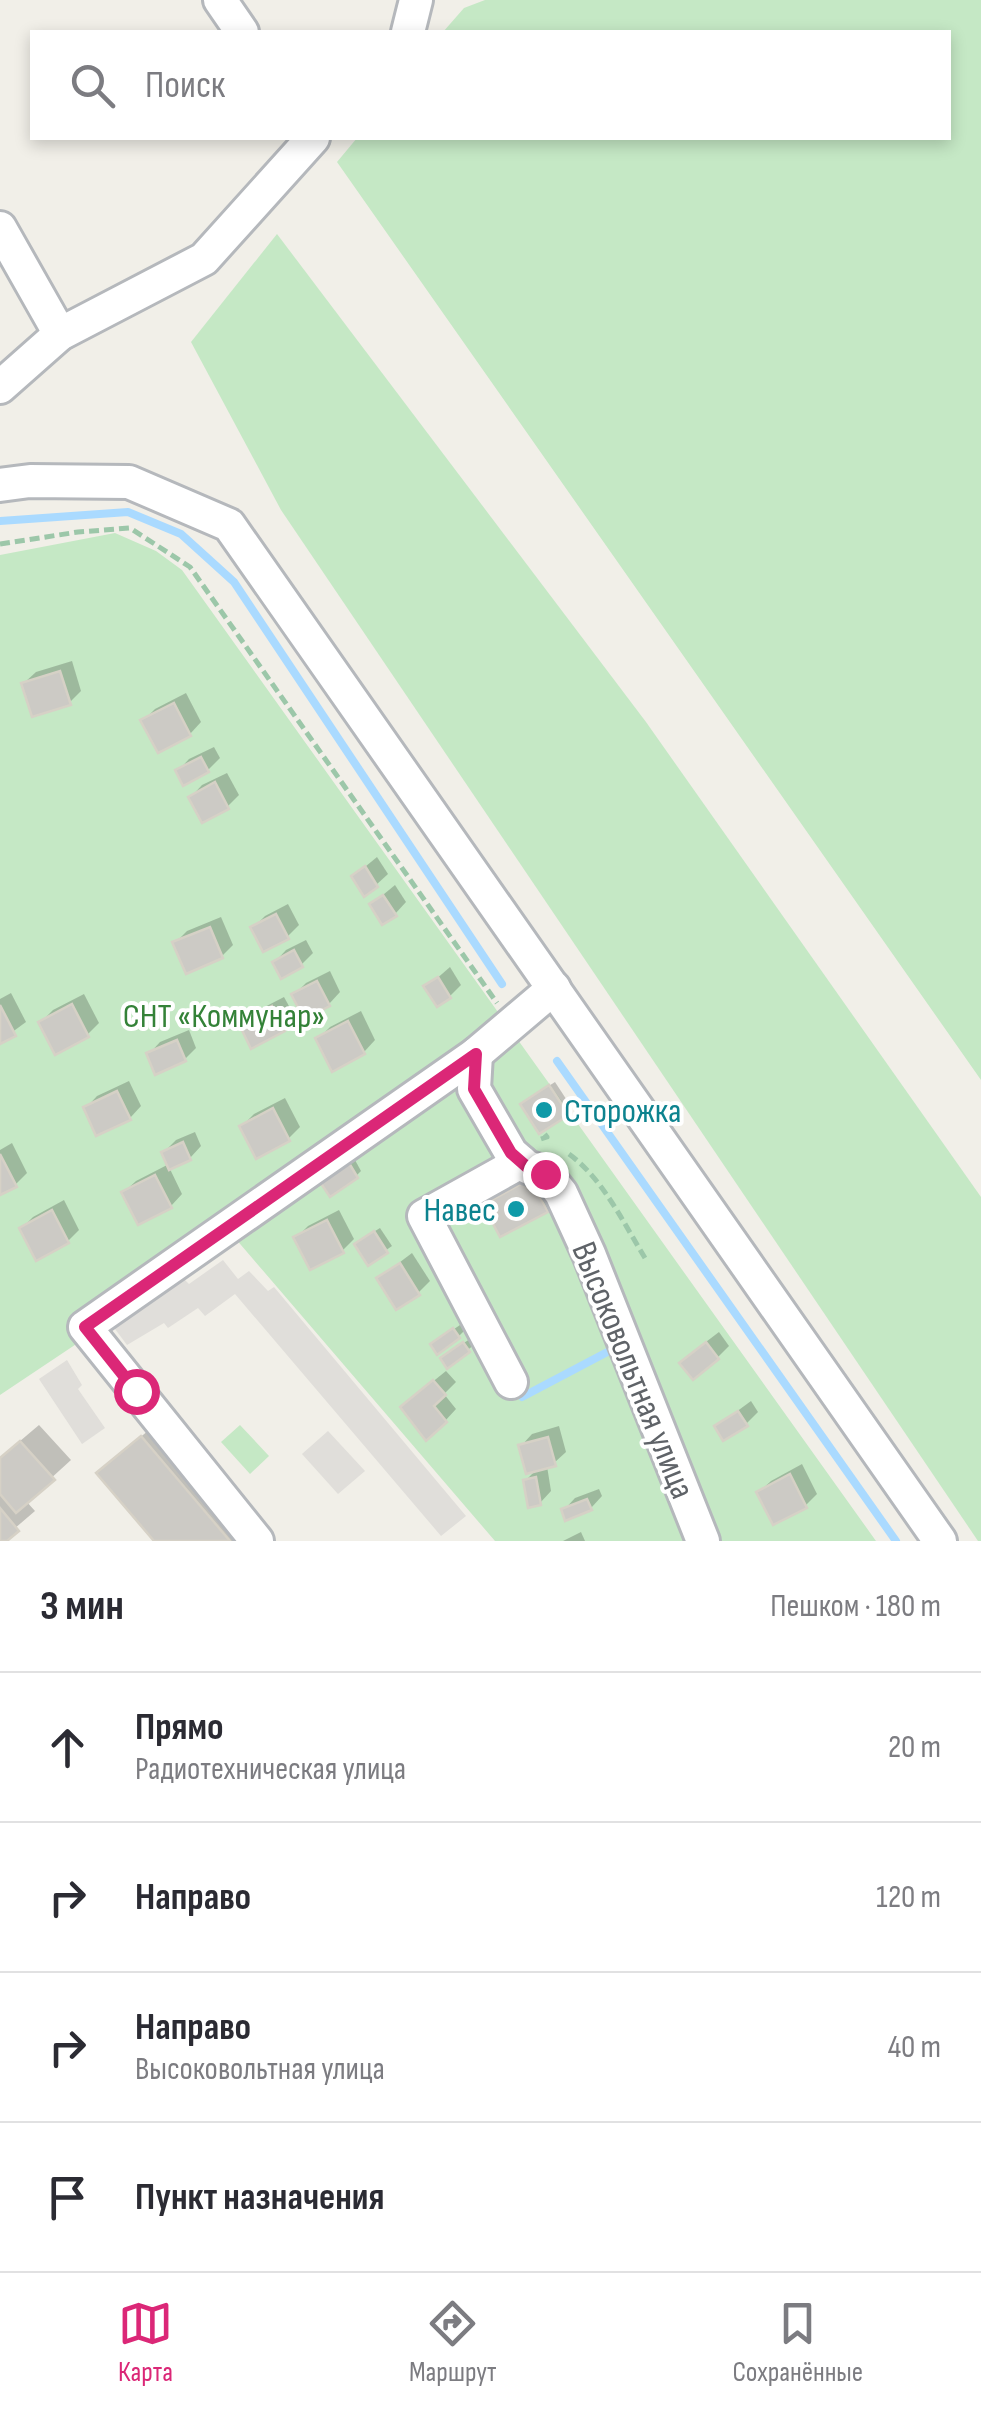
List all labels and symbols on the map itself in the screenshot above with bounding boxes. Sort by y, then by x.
park label: СНТ «Коммунар» [123,995,325,1038]
place label: Сторожка [564,1090,681,1133]
marker: Сторожка [533,1099,555,1121]
route end [523,1152,569,1198]
place label: Навес [423,1189,496,1232]
marker: Навес [505,1198,527,1220]
street label: Высоковольтная улица [562,1236,704,1505]
route start [114,1369,160,1415]

